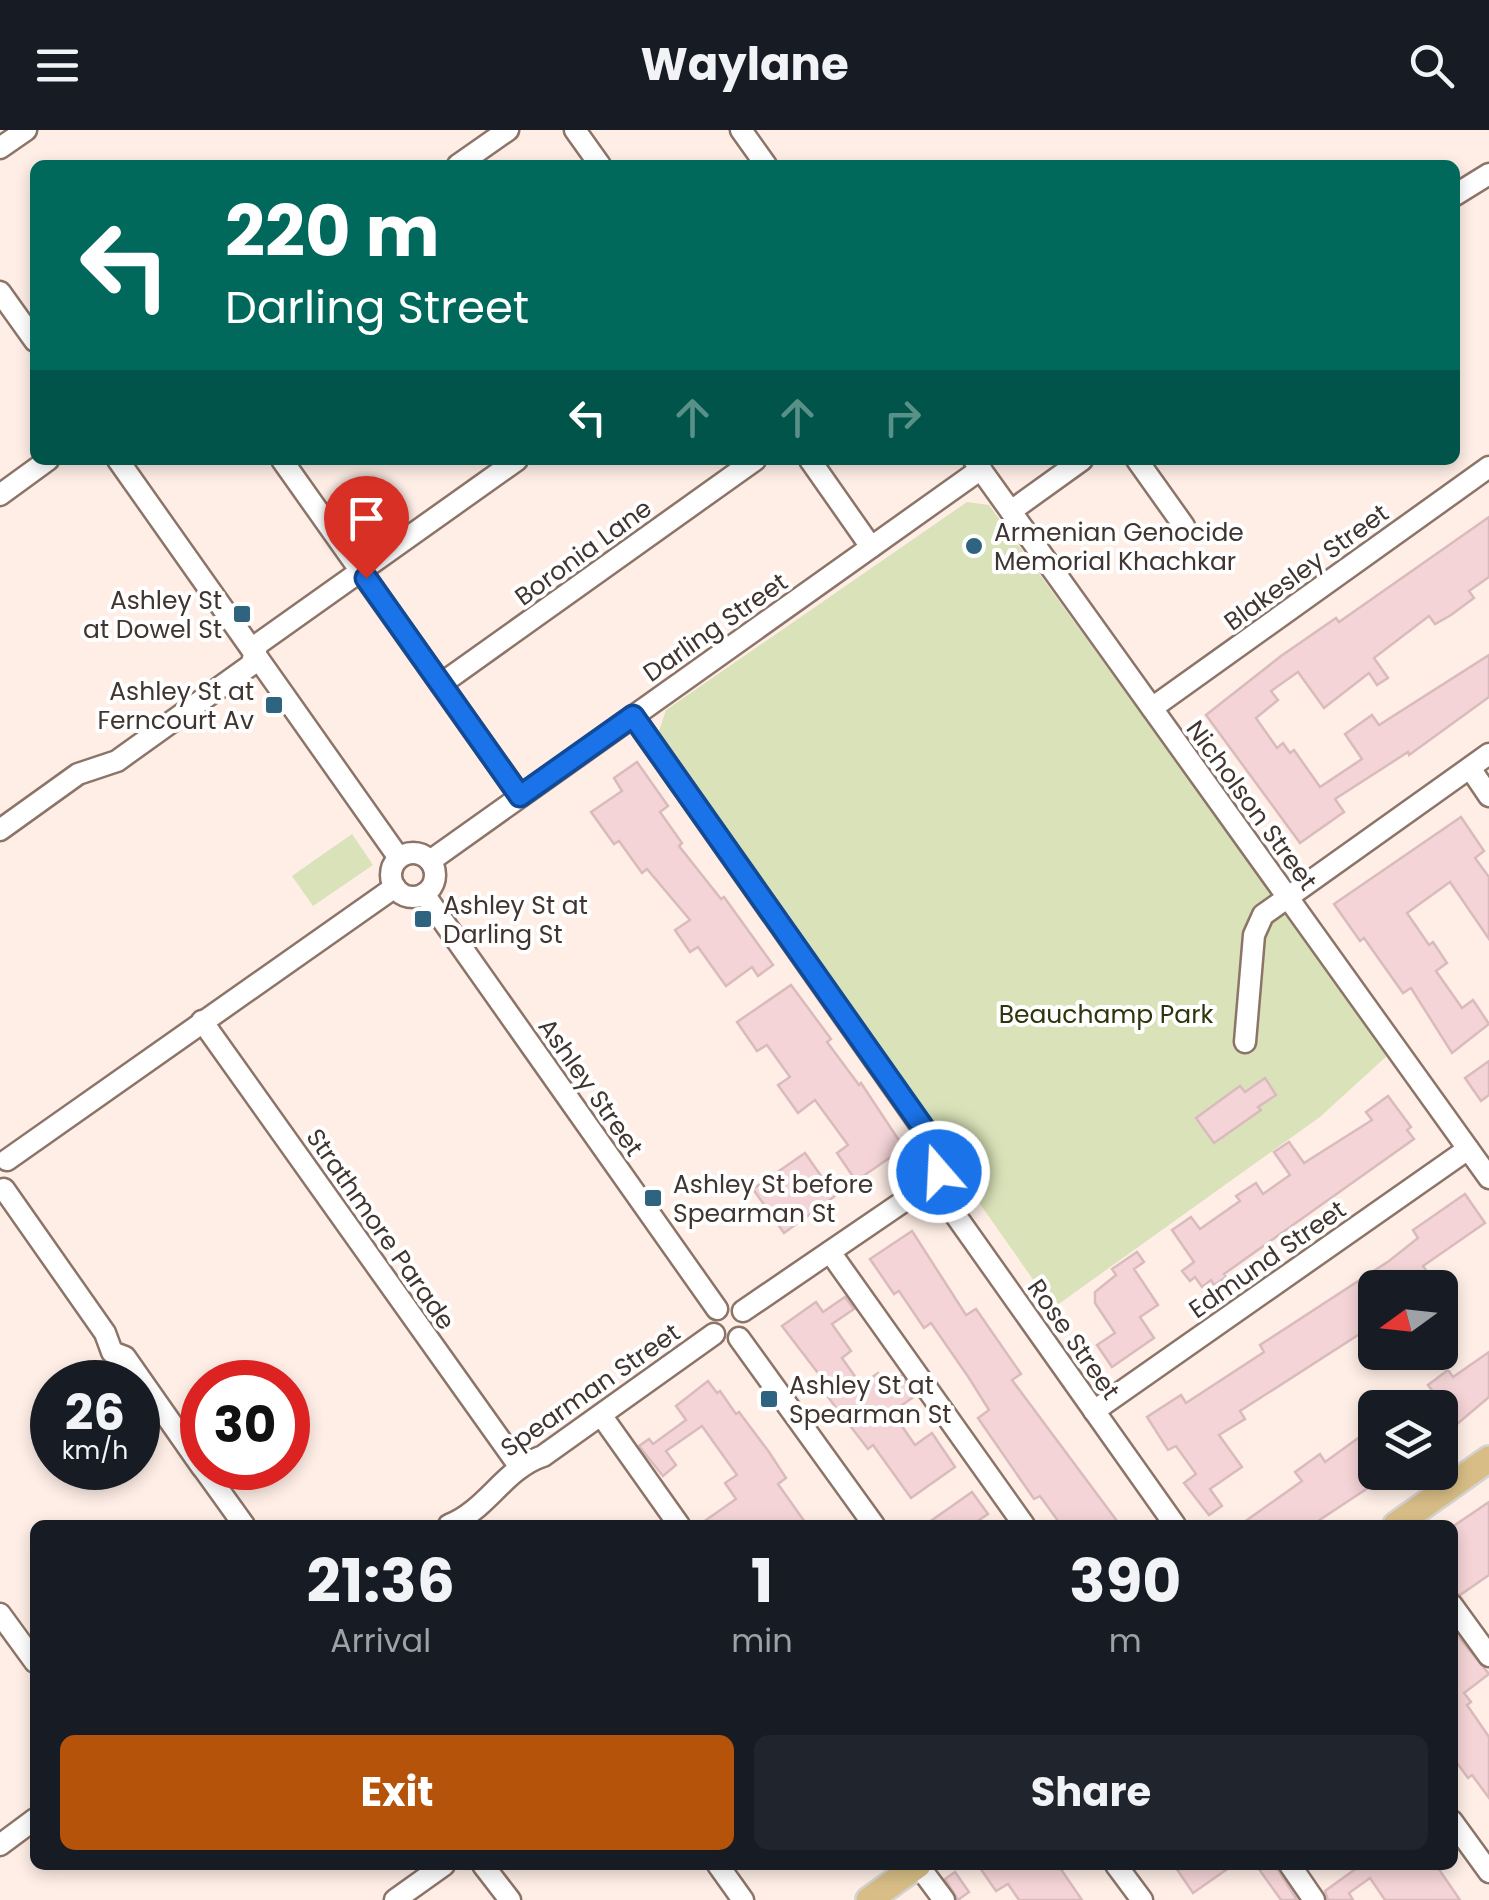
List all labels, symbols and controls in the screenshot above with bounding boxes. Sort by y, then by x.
text: Waylane [640,33,849,96]
icon: menu [30,38,85,93]
icon: search [1404,38,1459,93]
text: 220 m [225,182,440,281]
icon: left [60,200,190,330]
text: Darling Street [225,276,529,339]
icon: left [560,390,615,445]
icon: ahead [665,390,720,445]
icon: ahead [770,390,825,445]
icon: right [875,390,930,445]
pin [324,476,409,579]
icon: arrive [339,491,394,546]
street label: Boronia Lane [508,491,659,614]
street label: Blakesley Street [1217,496,1396,639]
place label: Armenian Genocide Memorial Khachkar [994,515,1244,579]
marker: Armenian Genocide Memorial Khachkar [963,535,985,557]
street label: Darling Street [636,565,795,690]
place label: Ashley St at Dowel St [83,583,222,647]
marker: Ashley St at Dowel St [231,603,253,625]
place label: Ashley St at Ferncourt Av [97,674,254,738]
marker: Ashley St at Ferncourt Av [263,694,285,716]
street label: Nicholson Street [1178,713,1325,897]
place label: Ashley St at Darling St [443,888,588,952]
marker: Ashley St at Darling St [412,908,434,930]
park label: Beauchamp Park [999,997,1213,1032]
street label: Ashley Street [530,1011,651,1163]
position arrow [887,1120,991,1224]
street label: Strathmore Parade [298,1122,463,1337]
place label: Ashley St before Spearman St [673,1167,873,1231]
marker: Ashley St before Spearman St [642,1187,664,1209]
street label: Edmund Street [1182,1192,1353,1327]
north arrow [1358,1270,1458,1370]
map controls [1358,1270,1458,1490]
street label: Rose Street [1019,1272,1128,1407]
street label: Spearman Street [493,1315,687,1465]
speed limit sign: 30 [180,1360,310,1490]
place label: Ashley St at Spearman St [789,1368,951,1432]
text: 26 [65,1377,125,1448]
marker: Ashley St at Spearman St [758,1388,780,1410]
button: layers [1358,1390,1458,1490]
text: km/h [62,1433,128,1468]
text: 21:36 [306,1539,455,1623]
text: 1 [751,1539,773,1623]
text: 390 [1069,1539,1181,1623]
text: Arrival [330,1618,431,1663]
text: min [731,1618,793,1663]
text: m [1109,1618,1142,1663]
button: Exit [60,1735,734,1850]
button: Share [754,1735,1428,1850]

